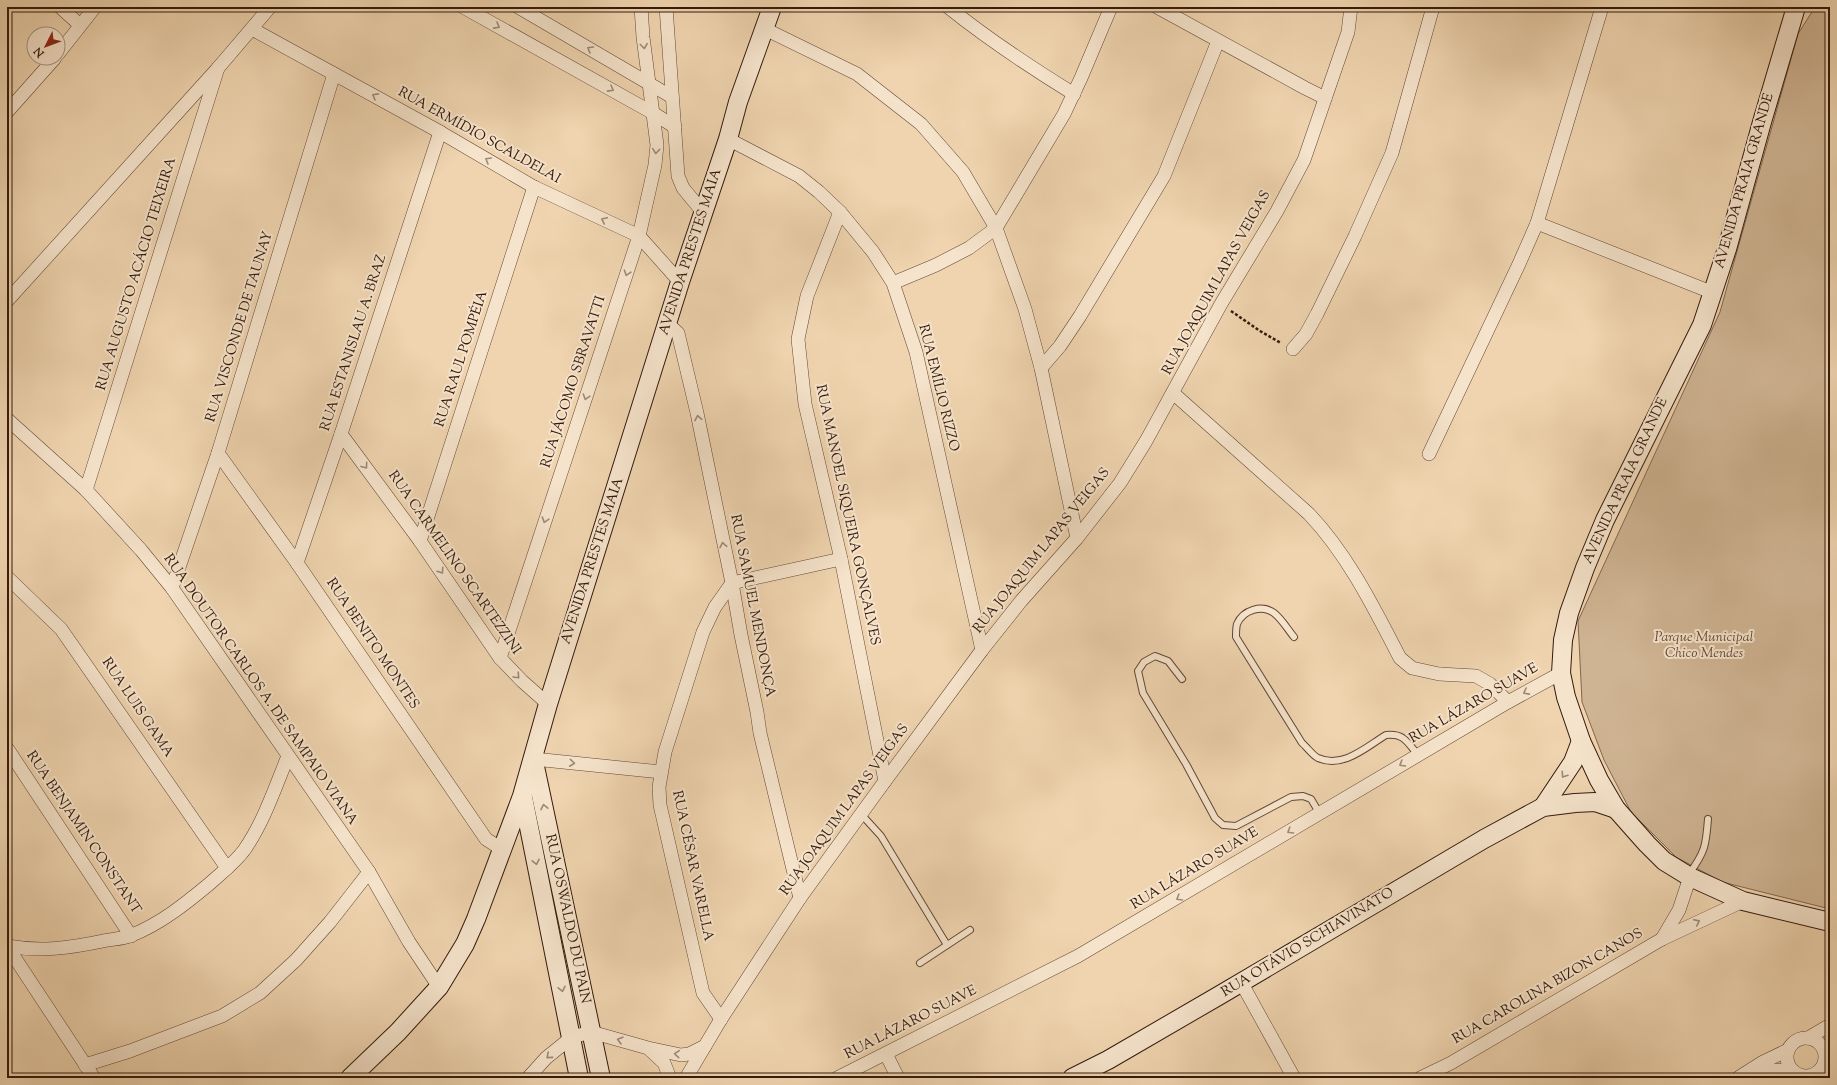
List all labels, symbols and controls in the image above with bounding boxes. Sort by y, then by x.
one-way arrow [493,21,500,28]
north arrow [26,26,66,66]
text: N [30,43,49,61]
one-way arrow [640,43,649,49]
one-way arrow [587,46,594,53]
street label: RUA ERMÍDIO SCALDELAI [394,83,564,189]
one-way arrow [606,84,614,91]
street label: AVENIDA PRAIA GRANDE [1710,90,1780,271]
one-way arrow [372,94,379,101]
one-way arrow [652,148,661,154]
street label: RUA AUGUSTO ACÁCIO TEIXEIRA [92,154,182,393]
one-way arrow [485,158,492,165]
street label: AVENIDA PRESTES MAIA [655,165,728,338]
street label: RUA JOAQUIM LAPAS VEIGAS [1158,187,1276,379]
one-way arrow [600,217,608,225]
street label: RUA VISCONDE DE TAUNAY [201,229,279,425]
street label: RUA ESTANISLAU A. BRAZ [316,252,392,434]
one-way arrow [623,270,632,277]
street label: RUA RAUL POMPÉIA [430,288,494,430]
street label: RUA JÁCOMO SBRAVATTI [537,293,611,471]
street label: RUA EMÍLIO RIZZO [913,322,963,454]
street label: RUA MANOEL SIQUEIRA GONÇALVES [810,383,884,647]
one-way arrow [582,393,591,400]
street label: AVENIDA PRAIA GRANDE [1579,394,1674,567]
one-way arrow [695,414,703,421]
one-way arrow [360,461,367,468]
street label: RUA JOAQUIM LAPAS VEIGAS [969,464,1115,638]
street label: RUA CARMELINO SCARTEZZINI [383,467,526,659]
street label: AVENIDA PRESTES MAIA [557,474,630,647]
street label: RUA SAMUEL MENDONÇA [724,513,780,700]
one-way arrow [541,517,550,524]
one-way arrow [719,542,728,548]
street label: RUA DOUTOR CARLOS A. DE SAMPAIO VIANA [158,550,362,830]
one-way arrow [436,567,444,574]
street label: RUA BENITO MONTES [321,574,423,714]
park label: Parque Municipal Chico Mendes [1654,628,1754,664]
street label: RUA LUIS GAMA [96,654,178,762]
street label: RUA LÁZARO SUAVE [1406,659,1543,749]
one-way arrow [512,671,519,679]
one-way arrow [1523,687,1530,694]
street label: RUA JOAQUIM LAPAS VEIGAS [776,720,914,900]
street label: RUA BENJAMIN CONSTANT [21,747,145,919]
one-way arrow [569,758,575,767]
one-way arrow [1399,760,1406,767]
one-way arrow [1562,771,1569,778]
street label: RUA CÉSAR VARELLA [666,789,718,944]
one-way arrow [540,804,548,810]
street label: RUA LÁZARO SUAVE [1127,823,1263,915]
one-way arrow [1287,827,1294,834]
street label: RUA OSWALDO DU PAIN [539,832,595,1006]
one-way arrow [531,859,540,865]
street label: RUA OTÁVIO SCHIAVINATO [1218,883,1398,1003]
one-way arrow [1176,893,1183,900]
one-way arrow [1692,919,1700,927]
street label: RUA CAROLINA BIZON CANOS [1449,924,1647,1050]
street label: RUA LÁZARO SUAVE [841,981,981,1065]
one-way arrow [557,986,566,993]
one-way arrow [616,1036,623,1045]
one-way arrow [674,1050,680,1059]
one-way arrow [546,1051,553,1058]

